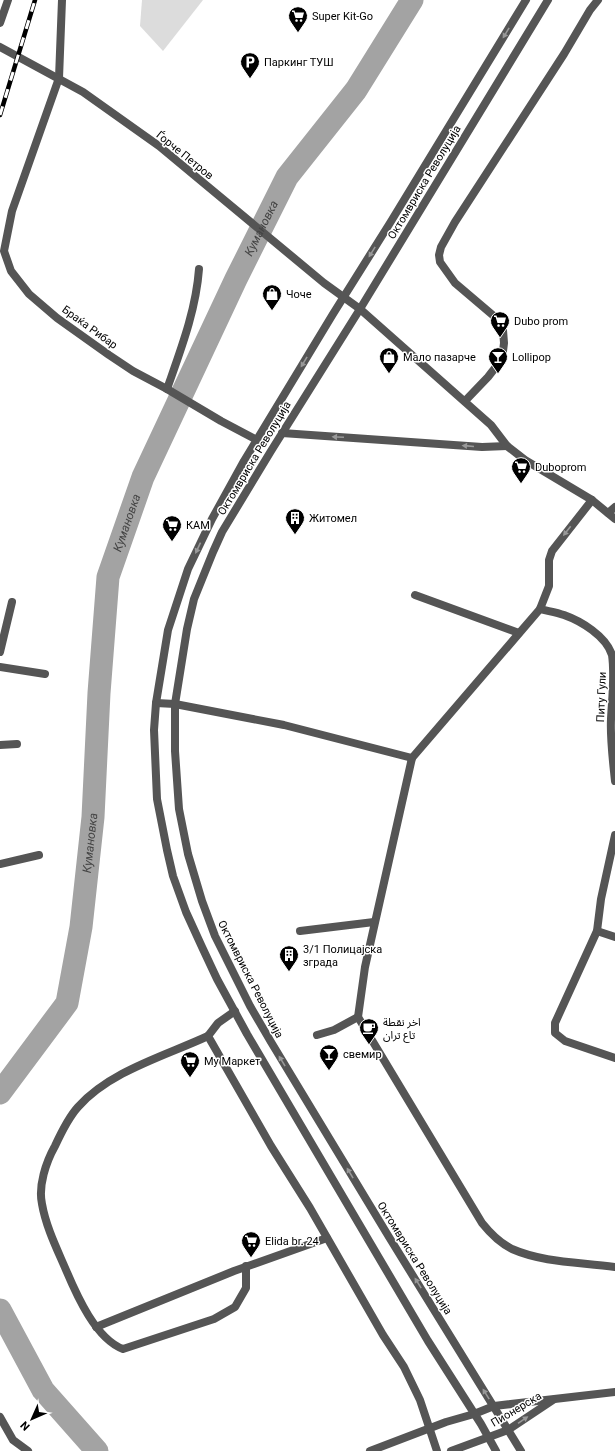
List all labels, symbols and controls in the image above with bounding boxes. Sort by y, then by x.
supermarket icon: Super Kit-Go [287,5,309,33]
place label: Super Kit-Go [312,10,373,23]
one-way arrow [502,27,509,39]
parking icon: Паркинг ТУШ [239,51,261,79]
place label: Паркинг ТУШ [264,56,334,69]
street label: Октомвриска Револуција [385,123,464,242]
street label: Ѓорче Петров [153,128,216,182]
water label: Кумановка [242,198,281,258]
one-way arrow [369,246,376,258]
shop icon: Чоче [261,283,283,311]
place label: Чоче [286,288,312,301]
street label: Браќа Рибар [59,303,120,352]
supermarket icon: Dubo prom [489,310,511,338]
place label: Dubo prom [514,315,568,328]
shop icon: Мало пазарче [378,346,400,374]
bar icon: Lollipop [487,346,509,374]
place label: Мало пазарче [403,351,476,364]
place label: Lollipop [512,351,551,364]
one-way arrow [300,356,307,368]
street label: Октомвриска Револуција [215,399,294,518]
one-way arrow [332,434,344,441]
one-way arrow [462,443,474,449]
supermarket icon: Duboprom [510,456,532,484]
place label: Duboprom [535,461,586,474]
water label: Кумановка [110,492,144,554]
building icon: Житомел [284,507,306,535]
place label: Житомел [309,512,357,525]
supermarket icon: КАМ [161,514,183,542]
place label: КАМ [186,519,210,532]
one-way arrow [563,526,572,537]
one-way arrow [195,542,201,554]
street label: Питу Гули [594,672,609,722]
water label: Кумановка [80,813,100,874]
street label: Октомвриска Револуција [215,918,286,1040]
place label: 3/1 Полицајска зграда [303,943,382,969]
building icon: 3/1 Полицајска зграда [278,944,300,972]
place label: اخر نقطة تاع تران [383,1016,421,1043]
cafe icon: اخر نقطة تاع تران [358,1017,380,1045]
bar icon: свемир [318,1043,340,1071]
place label: свемир [343,1048,382,1061]
supermarket icon: Му Маркет [179,1050,201,1078]
place label: Му Маркет [204,1055,261,1068]
one-way arrow [279,1055,286,1067]
one-way arrow [346,1167,353,1179]
street label: Октомвриска Револуција [374,1199,455,1317]
supermarket icon: Elida br. 24 [240,1230,262,1258]
place label: Elida br. 24 [265,1235,319,1248]
one-way arrow [414,1277,421,1289]
one-way arrow [483,1388,490,1400]
street label: Пионерска [489,1389,544,1430]
north arrow [12,1399,52,1439]
one-way arrow [517,1416,528,1424]
text: N [18,1418,33,1433]

